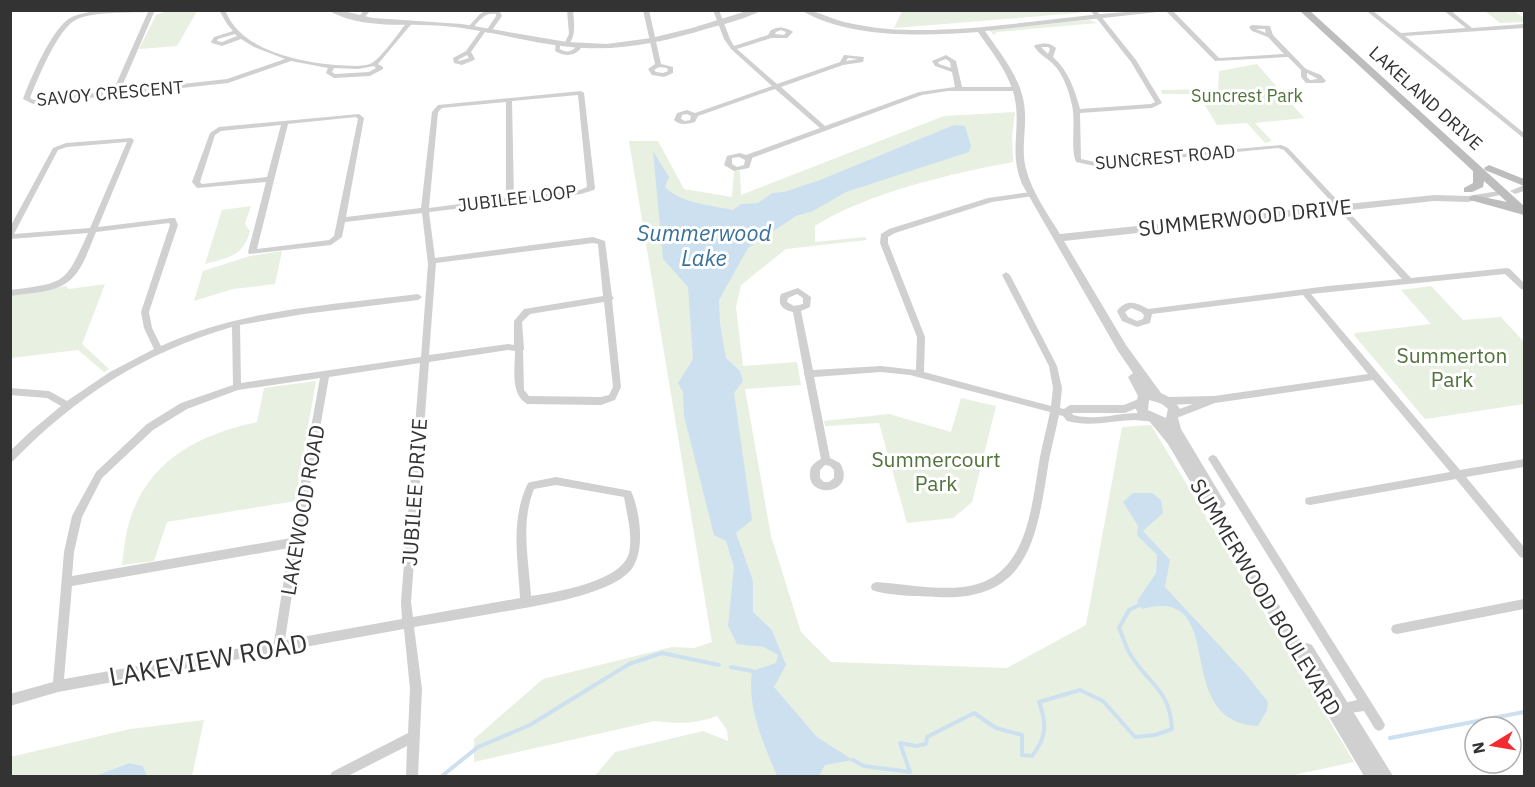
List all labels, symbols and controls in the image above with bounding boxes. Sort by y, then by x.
street label: LAKELAND DRIVE [1364,41,1488,155]
street label: SAVOY CRESCENT [36,75,184,111]
park label: Suncrest Park [1191,84,1304,107]
street label: SUNCREST ROAD [1094,139,1236,175]
street label: JUBILEE LOOP [456,179,578,217]
street label: SUMMERWOOD DRIVE [1137,192,1353,242]
water label: Summerwood Lake [637,218,772,272]
park label: Summerton Park [1396,341,1508,393]
street label: JUBILEE DRIVE [395,417,433,567]
street label: LAKEWOOD ROAD [273,422,331,598]
park label: Summercourt Park [871,445,1001,497]
street label: SUMMERWOOD BOULEVARD [1184,473,1348,721]
street label: LAKEVIEW ROAD [106,625,310,693]
north arrow [1463,715,1523,775]
text: N [1467,740,1489,755]

